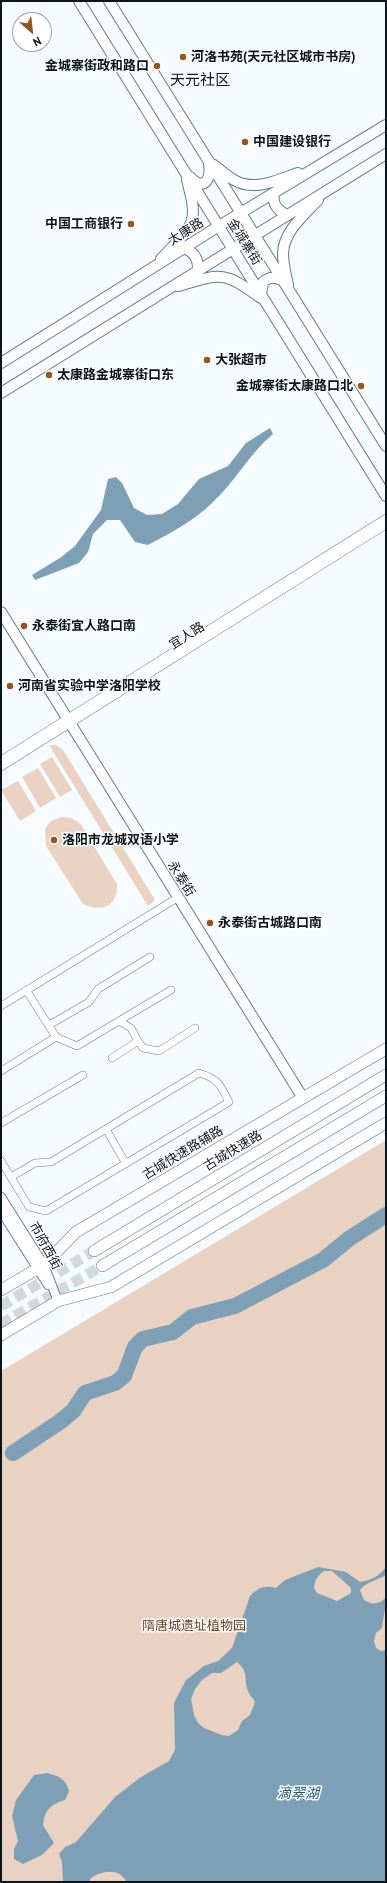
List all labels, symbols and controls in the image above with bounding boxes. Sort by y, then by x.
north arrow [12,12,52,52]
text: N [31,34,44,50]
place label: 河洛书苑(天元社区城市书房) [191,49,356,65]
marker: 河洛书苑(天元社区城市书房) [178,52,188,62]
place label: 金城寨街政和路口 [45,58,149,74]
marker: 金城寨街政和路口 [152,61,162,71]
district label: 天元社区 [170,72,230,90]
place label: 中国建设银行 [253,134,331,150]
marker: 中国建设银行 [240,137,250,147]
street label: 太康路 [165,215,207,249]
place label: 中国工商银行 [45,216,123,232]
street label: 金城寨街 [224,216,264,268]
marker: 中国工商银行 [126,219,136,229]
place label: 大张超市 [215,352,267,368]
marker: 大张超市 [202,355,212,365]
place label: 太康路金城寨街口东 [57,367,174,383]
marker: 太康路金城寨街口东 [44,370,54,380]
place label: 金城寨街太康路口北 [236,378,353,394]
marker: 金城寨街太康路口北 [356,381,366,391]
place label: 永泰街宜人路口南 [32,618,136,634]
street label: 宜人路 [166,619,208,653]
marker: 永泰街宜人路口南 [19,621,29,631]
place label: 河南省实验中学洛阳学校 [18,678,161,694]
marker: 河南省实验中学洛阳学校 [5,681,15,691]
place label: 洛阳市龙城双语小学 [62,832,179,848]
marker: 洛阳市龙城双语小学 [49,835,59,845]
street label: 永泰街 [164,858,198,900]
place label: 永泰街古城路口南 [218,915,322,931]
marker: 永泰街古城路口南 [205,918,215,928]
street label: 古城快速路辅路 [140,1123,226,1183]
street label: 古城快速路 [201,1128,265,1174]
street label: 市府西街 [26,1219,64,1273]
park label: 隋唐城遗址植物园 [142,1618,246,1634]
water label: 滴翠湖 [277,1786,319,1802]

